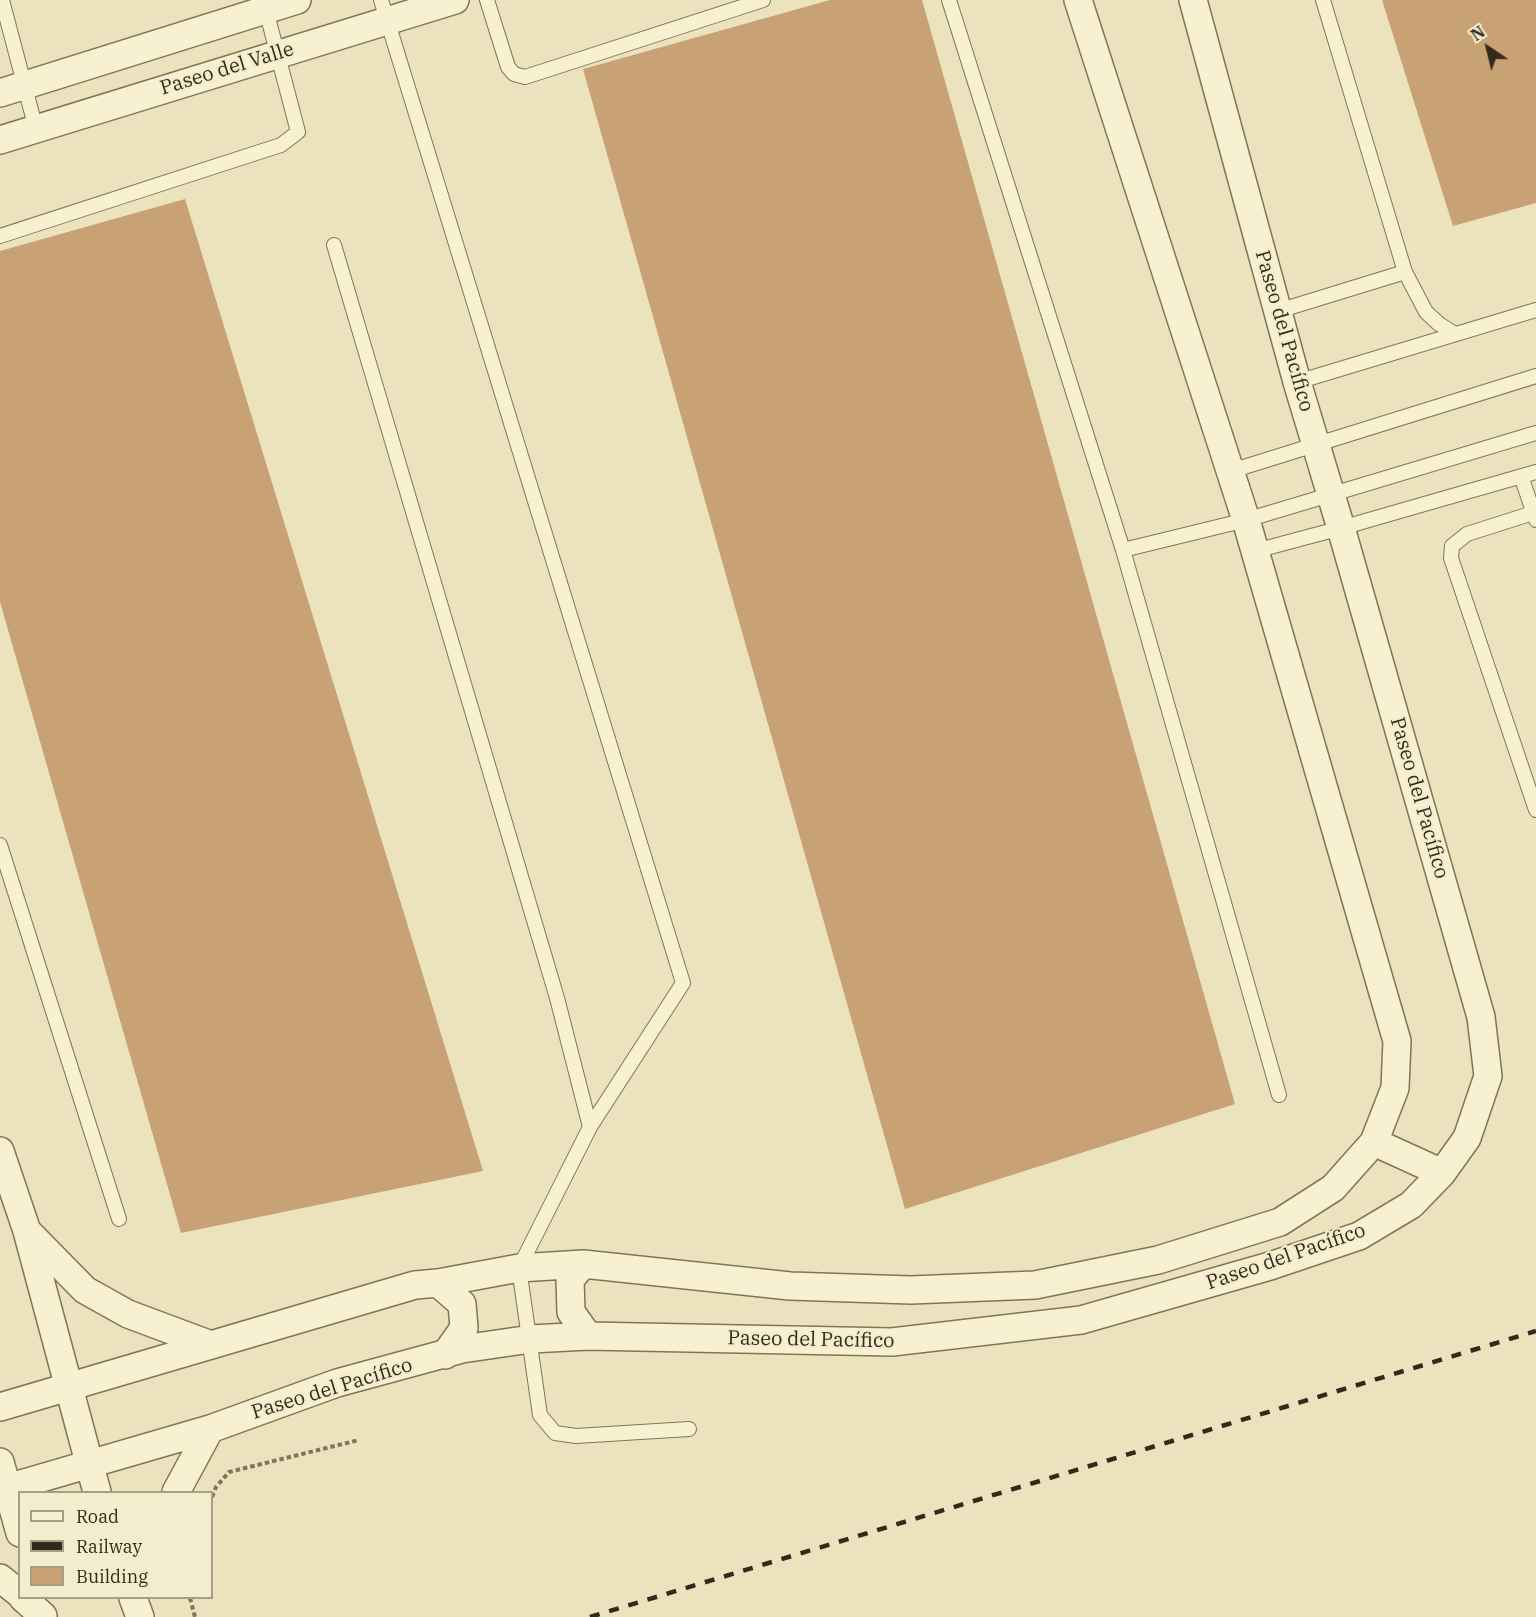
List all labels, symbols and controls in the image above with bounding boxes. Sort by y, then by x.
north arrow [1458,18,1518,78]
text: N [1467,21,1489,45]
street label: Paseo del Valle [157,37,297,101]
street label: Paseo del Pacífico [1249,248,1319,414]
street label: Paseo del Pacífico [1384,715,1454,881]
street label: Paseo del Pacífico [1203,1218,1369,1296]
street label: Paseo del Pacífico [727,1327,895,1353]
street label: Paseo del Pacífico [249,1353,415,1425]
legend [18,1491,213,1599]
text: Road [76,1505,119,1528]
text: Railway [76,1535,142,1558]
text: Building [76,1565,148,1588]

